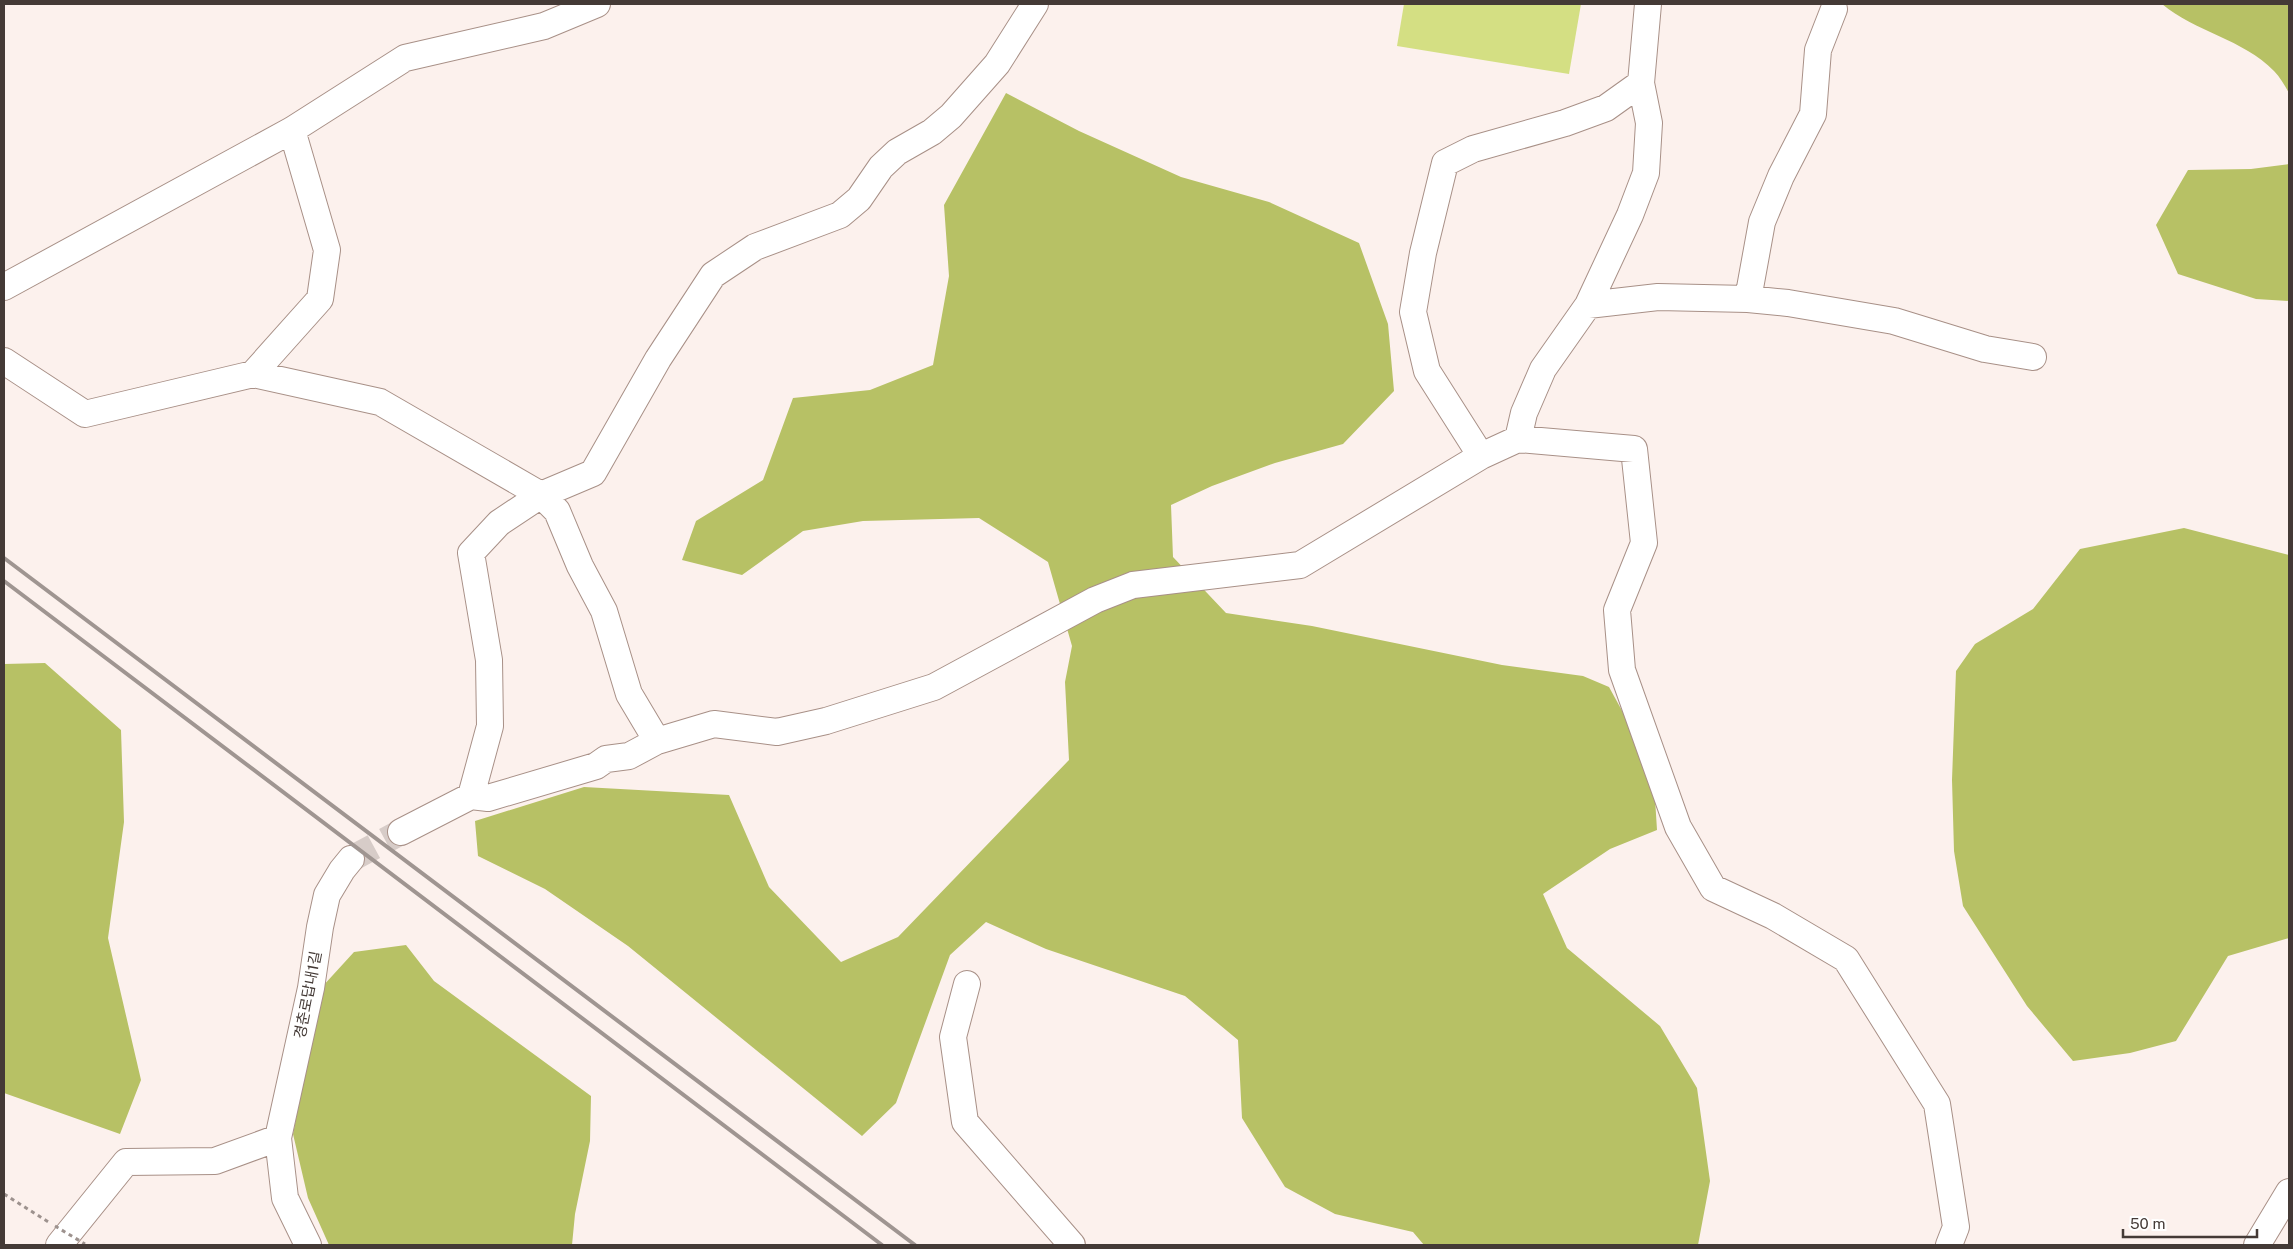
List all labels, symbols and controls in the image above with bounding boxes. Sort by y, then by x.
street label: 경춘로답내1길 [291,950,324,1040]
scale bar [2123,1206,2257,1238]
text: 50 m [2130,1215,2165,1232]

